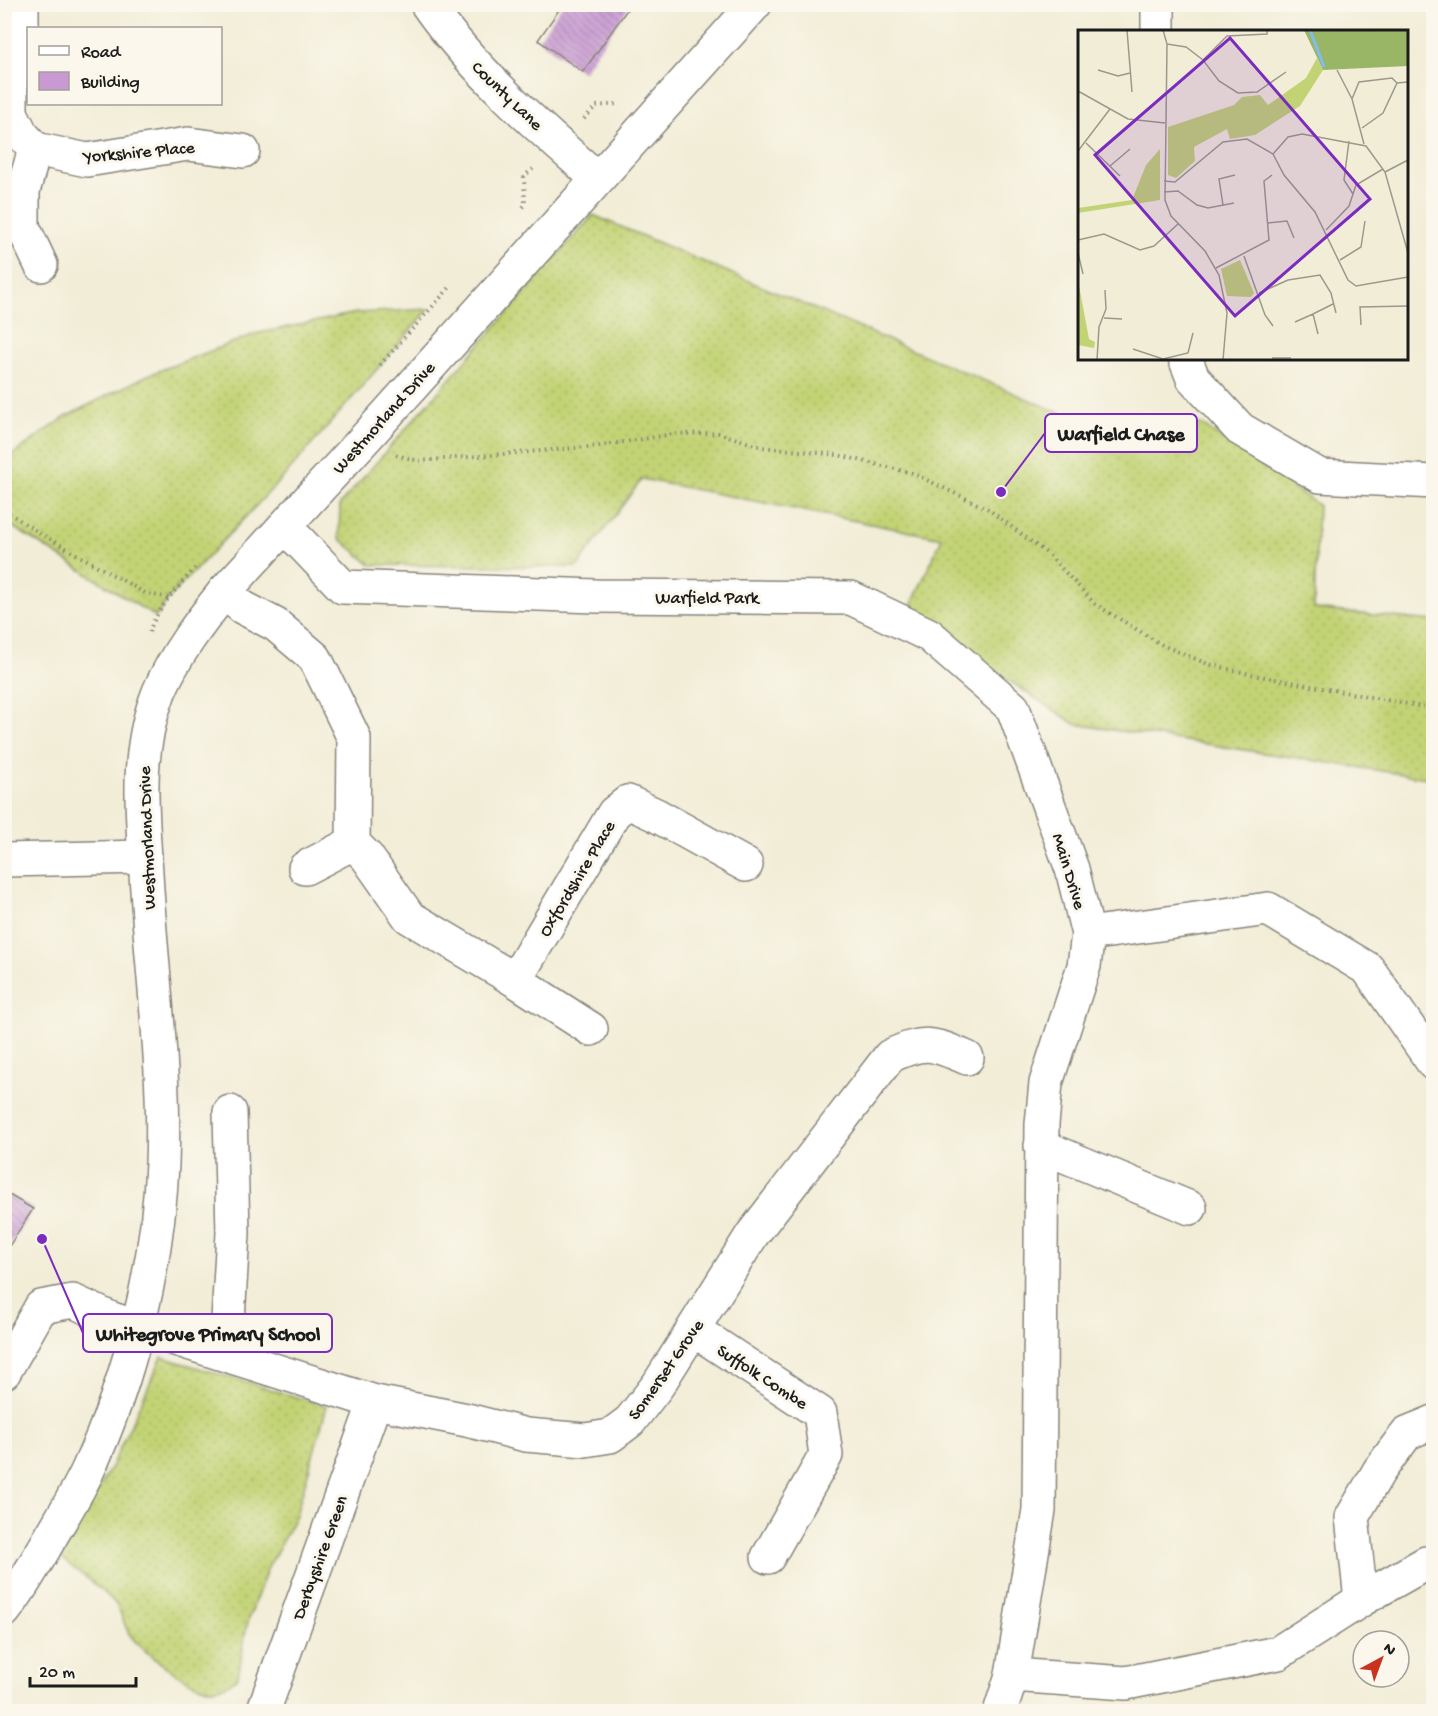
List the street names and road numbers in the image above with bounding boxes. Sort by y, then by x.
street label: County Lane [466,58,547,136]
street label: Yorkshire Place [81,138,196,169]
street label: Westmorland Drive [329,358,441,479]
street label: Warfield Park [655,589,761,610]
street label: Westmorland Drive [135,765,161,910]
street label: Oxfordshire Place [535,817,621,941]
street label: Main Drive [1046,831,1089,913]
street label: Somerset Grove [625,1316,710,1425]
street label: Suffolk Combe [712,1341,812,1416]
street label: Derbyshire Green [289,1492,354,1624]

